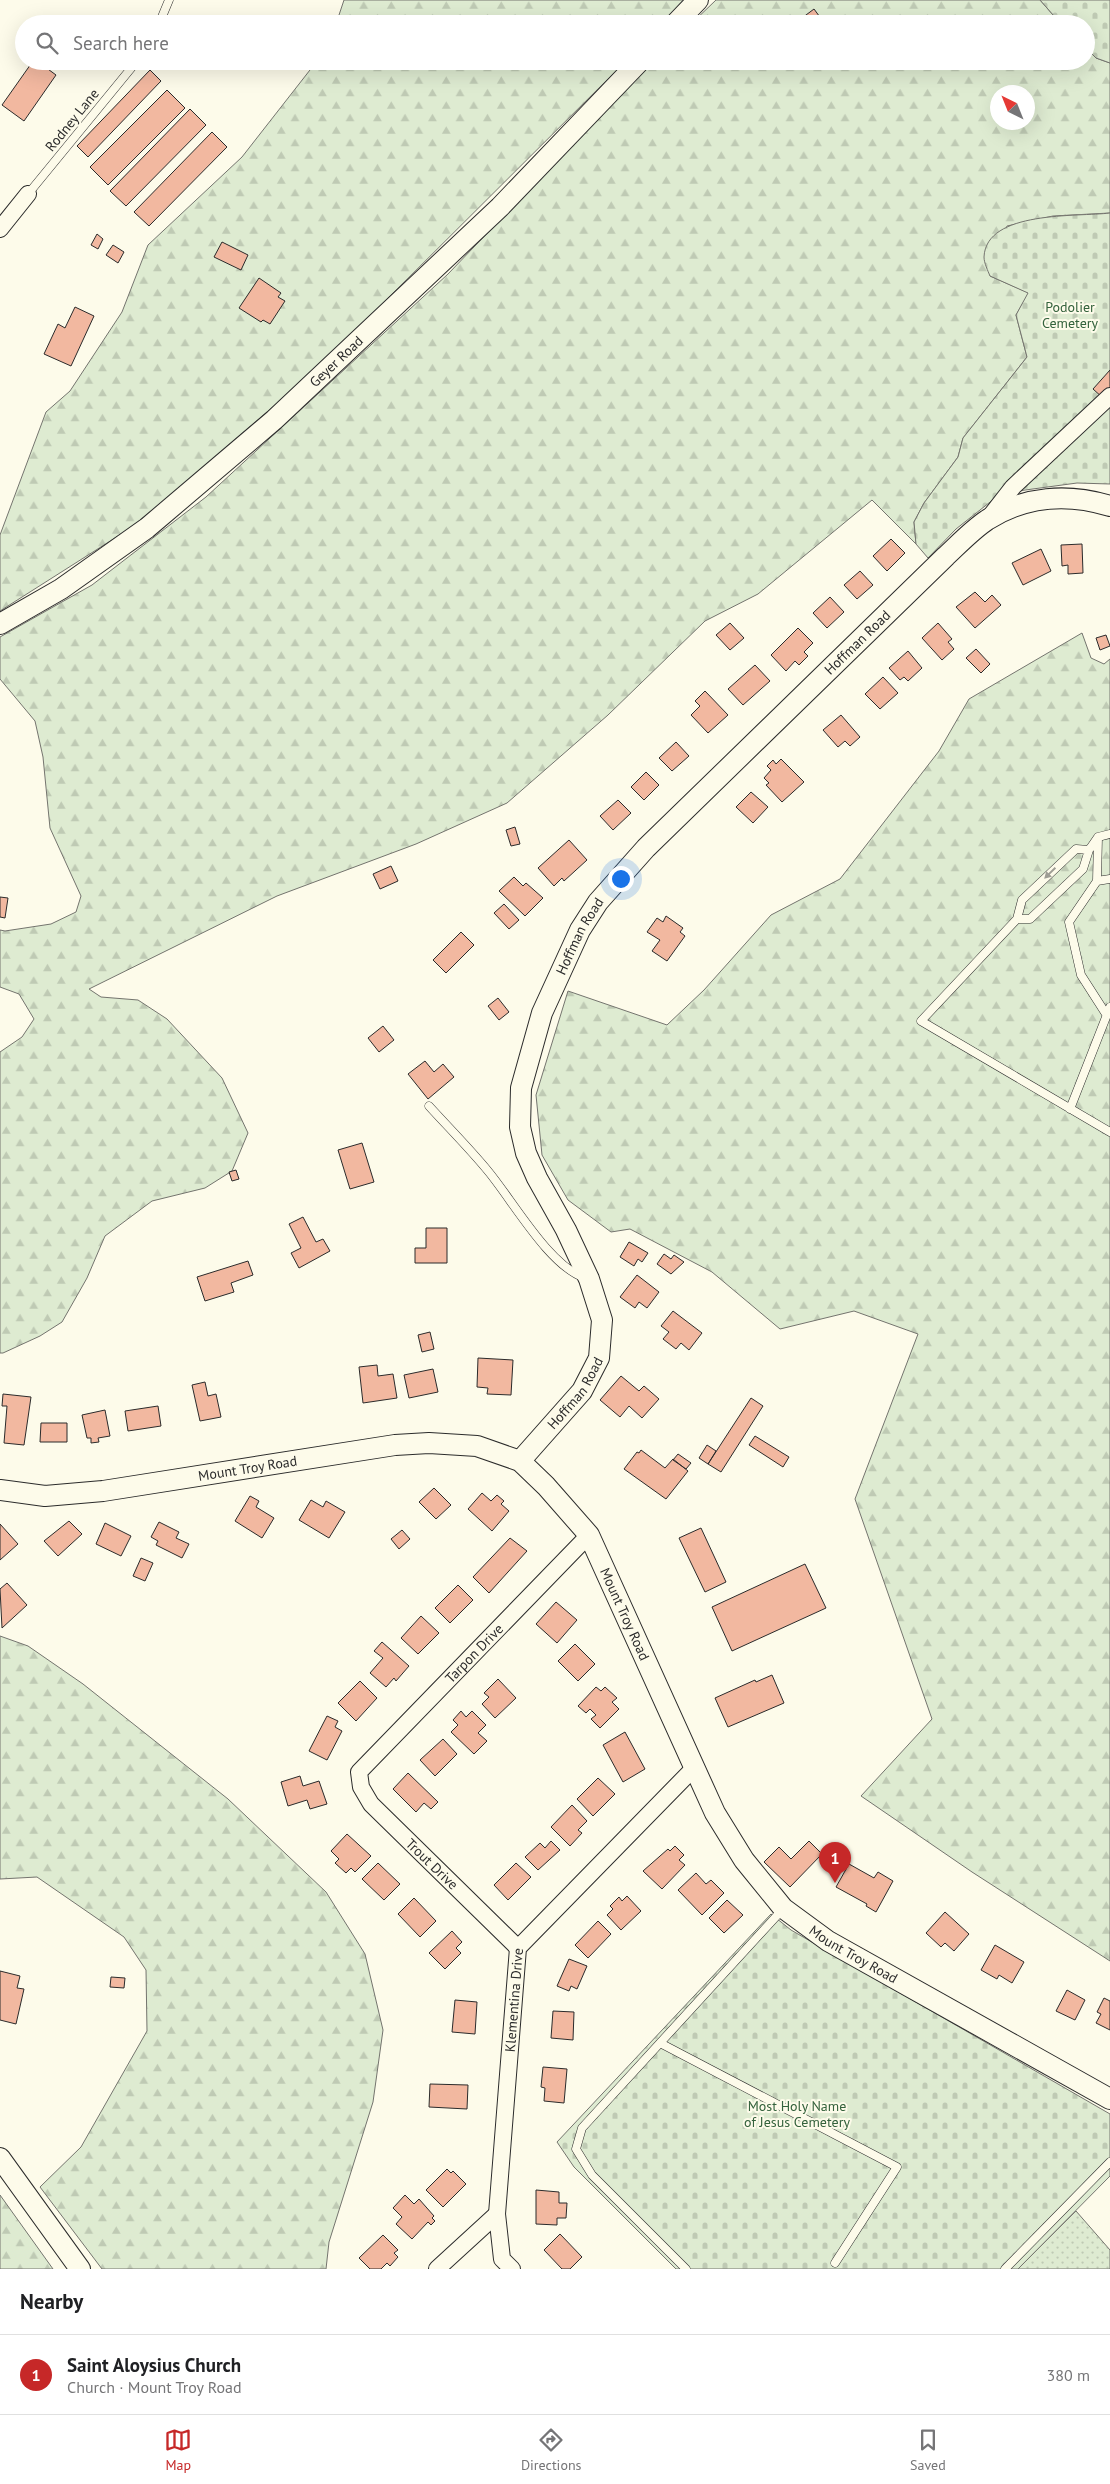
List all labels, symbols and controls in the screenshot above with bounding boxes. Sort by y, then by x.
search box [15,15,1095,70]
icon: search [33,29,61,57]
text: Search here [73,31,169,55]
street label: Rodney Lane [41,85,103,155]
north arrow [990,85,1035,130]
park label: Podolier Cemetery [1042,298,1099,332]
street label: Geyer Road [306,332,367,391]
street label: Hoffman Road [821,606,894,678]
your location [608,866,634,892]
one-way arrow [1045,867,1057,879]
street label: Hoffman Road [552,894,608,978]
street label: Hoffman Road [543,1354,607,1433]
street label: Mount Troy Road [197,1452,298,1485]
street label: Mount Troy Road [596,1565,654,1663]
street label: Tarpon Drive [441,1620,507,1687]
street label: Trout Drive [402,1835,462,1893]
pin: 1 [819,1842,851,1883]
street label: Mount Troy Road [806,1921,901,1987]
street label: Klementina Drive [501,1947,527,2053]
park label: Most Holy Name of Jesus Cemetery [744,2097,850,2131]
text: Nearby [20,2288,83,2315]
text: Saint Aloysius Church [67,2353,241,2377]
text: 1 [31,2365,41,2385]
text: 380 m [1047,2365,1090,2385]
text: Church · Mount Troy Road [67,2377,242,2397]
tab: Map [164,2426,192,2474]
tab: Directions [521,2426,581,2474]
tab: Saved [910,2426,946,2474]

